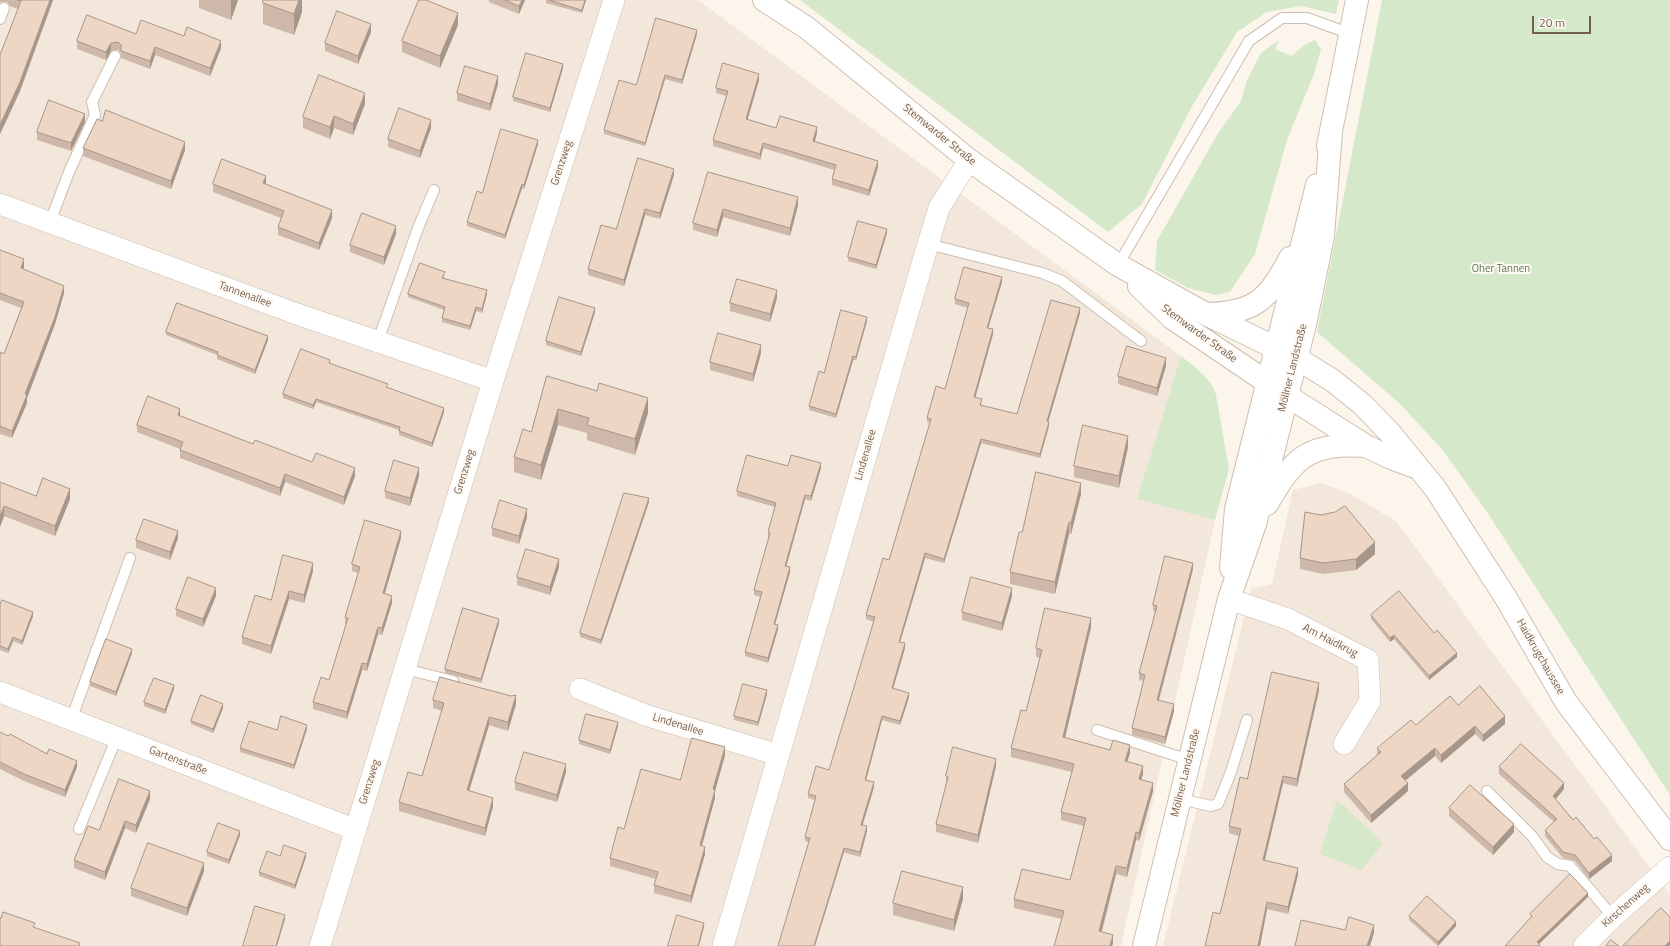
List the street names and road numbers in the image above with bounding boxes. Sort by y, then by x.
street label: Stemwarder Straße [900,101,978,169]
street label: Grenzweg [549,139,575,187]
street label: Tannenallee [217,279,273,311]
street label: Stemwarder Straße [1159,302,1239,366]
street label: Möllner Landstraße [1276,323,1310,413]
street label: Lindenallee [852,428,880,482]
street label: Grenzweg [452,448,478,496]
street label: Haidkrugchaussee [1513,617,1567,697]
street label: Am Haidkrug [1300,622,1360,660]
street label: Lindenallee [651,711,705,739]
street label: Möllner Landstraße [1169,728,1203,818]
street label: Gartenstraße [147,744,209,778]
street label: Grenzweg [357,758,383,806]
street label: Kirschenweg [1600,881,1652,931]

